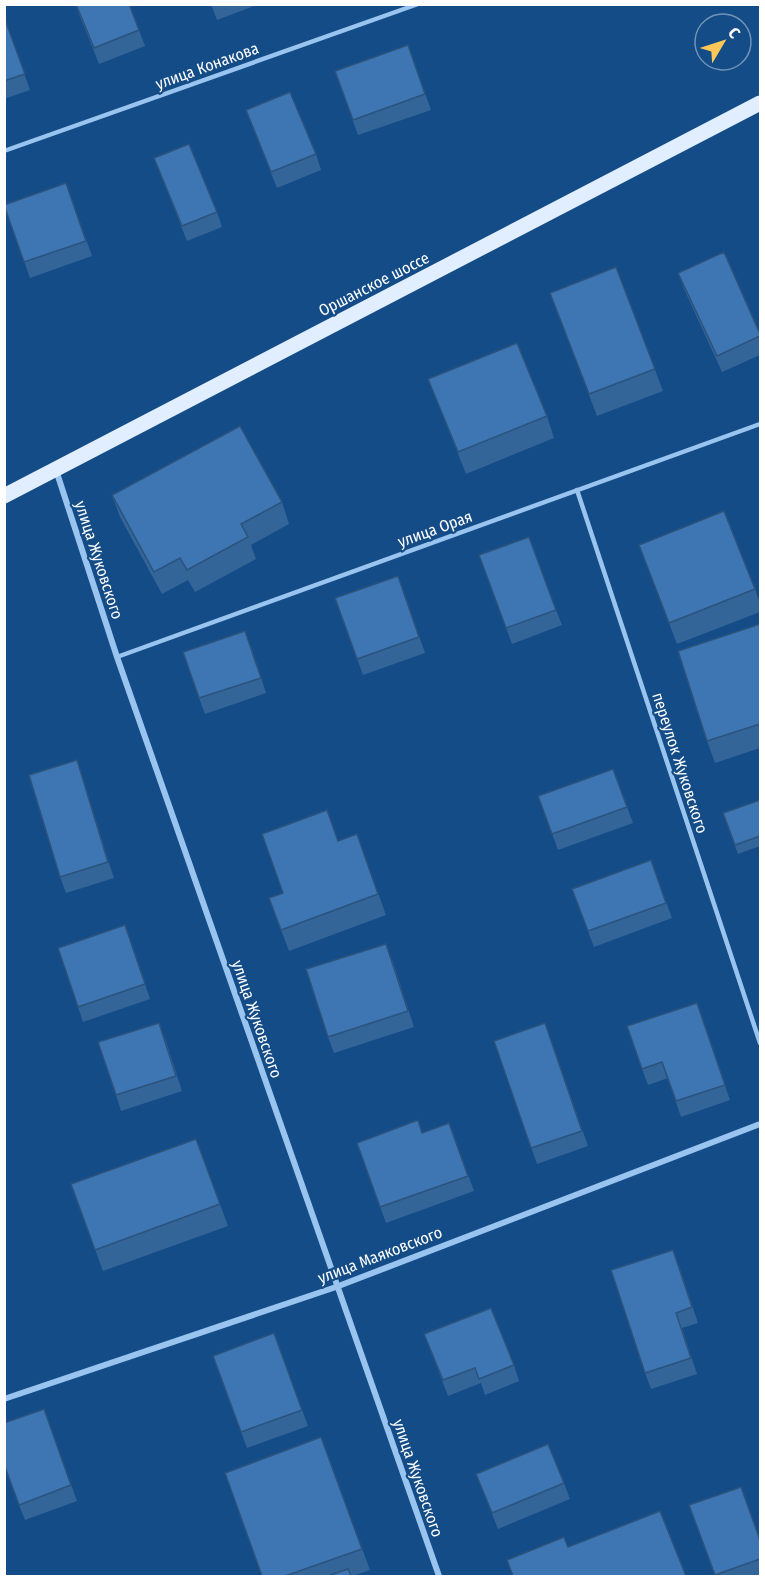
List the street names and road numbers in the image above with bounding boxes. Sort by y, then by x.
street label: улица Конакова [153,38,261,93]
street label: Оршанское шоссе [316,248,433,320]
street label: улица Жуковского [71,498,127,622]
street label: улица Орая [395,507,475,551]
street label: переулок Жуковского [648,690,712,836]
street label: улица Жуковского [228,958,286,1080]
street label: улица Маяковского [315,1223,445,1287]
street label: улица Жуковского [389,1417,447,1539]

